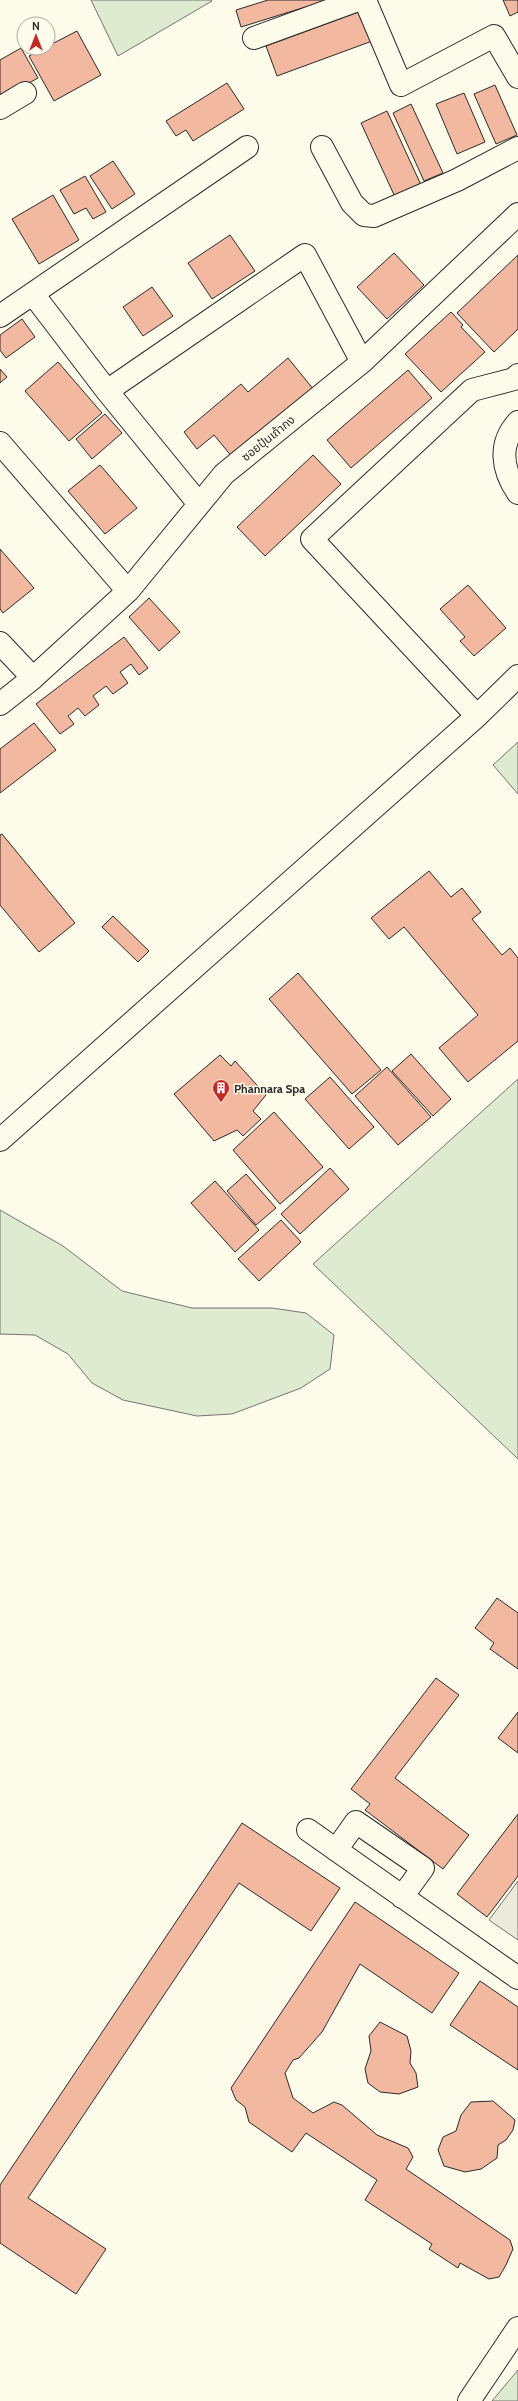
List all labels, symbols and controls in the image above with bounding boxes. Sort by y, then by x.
north arrow [16,16,56,56]
text: N [32,19,40,33]
street label: ซอยปุ้นเถ้ากง [238,412,298,464]
building icon: Phannara Spa [211,1078,231,1103]
place label: Phannara Spa [234,1081,305,1096]

